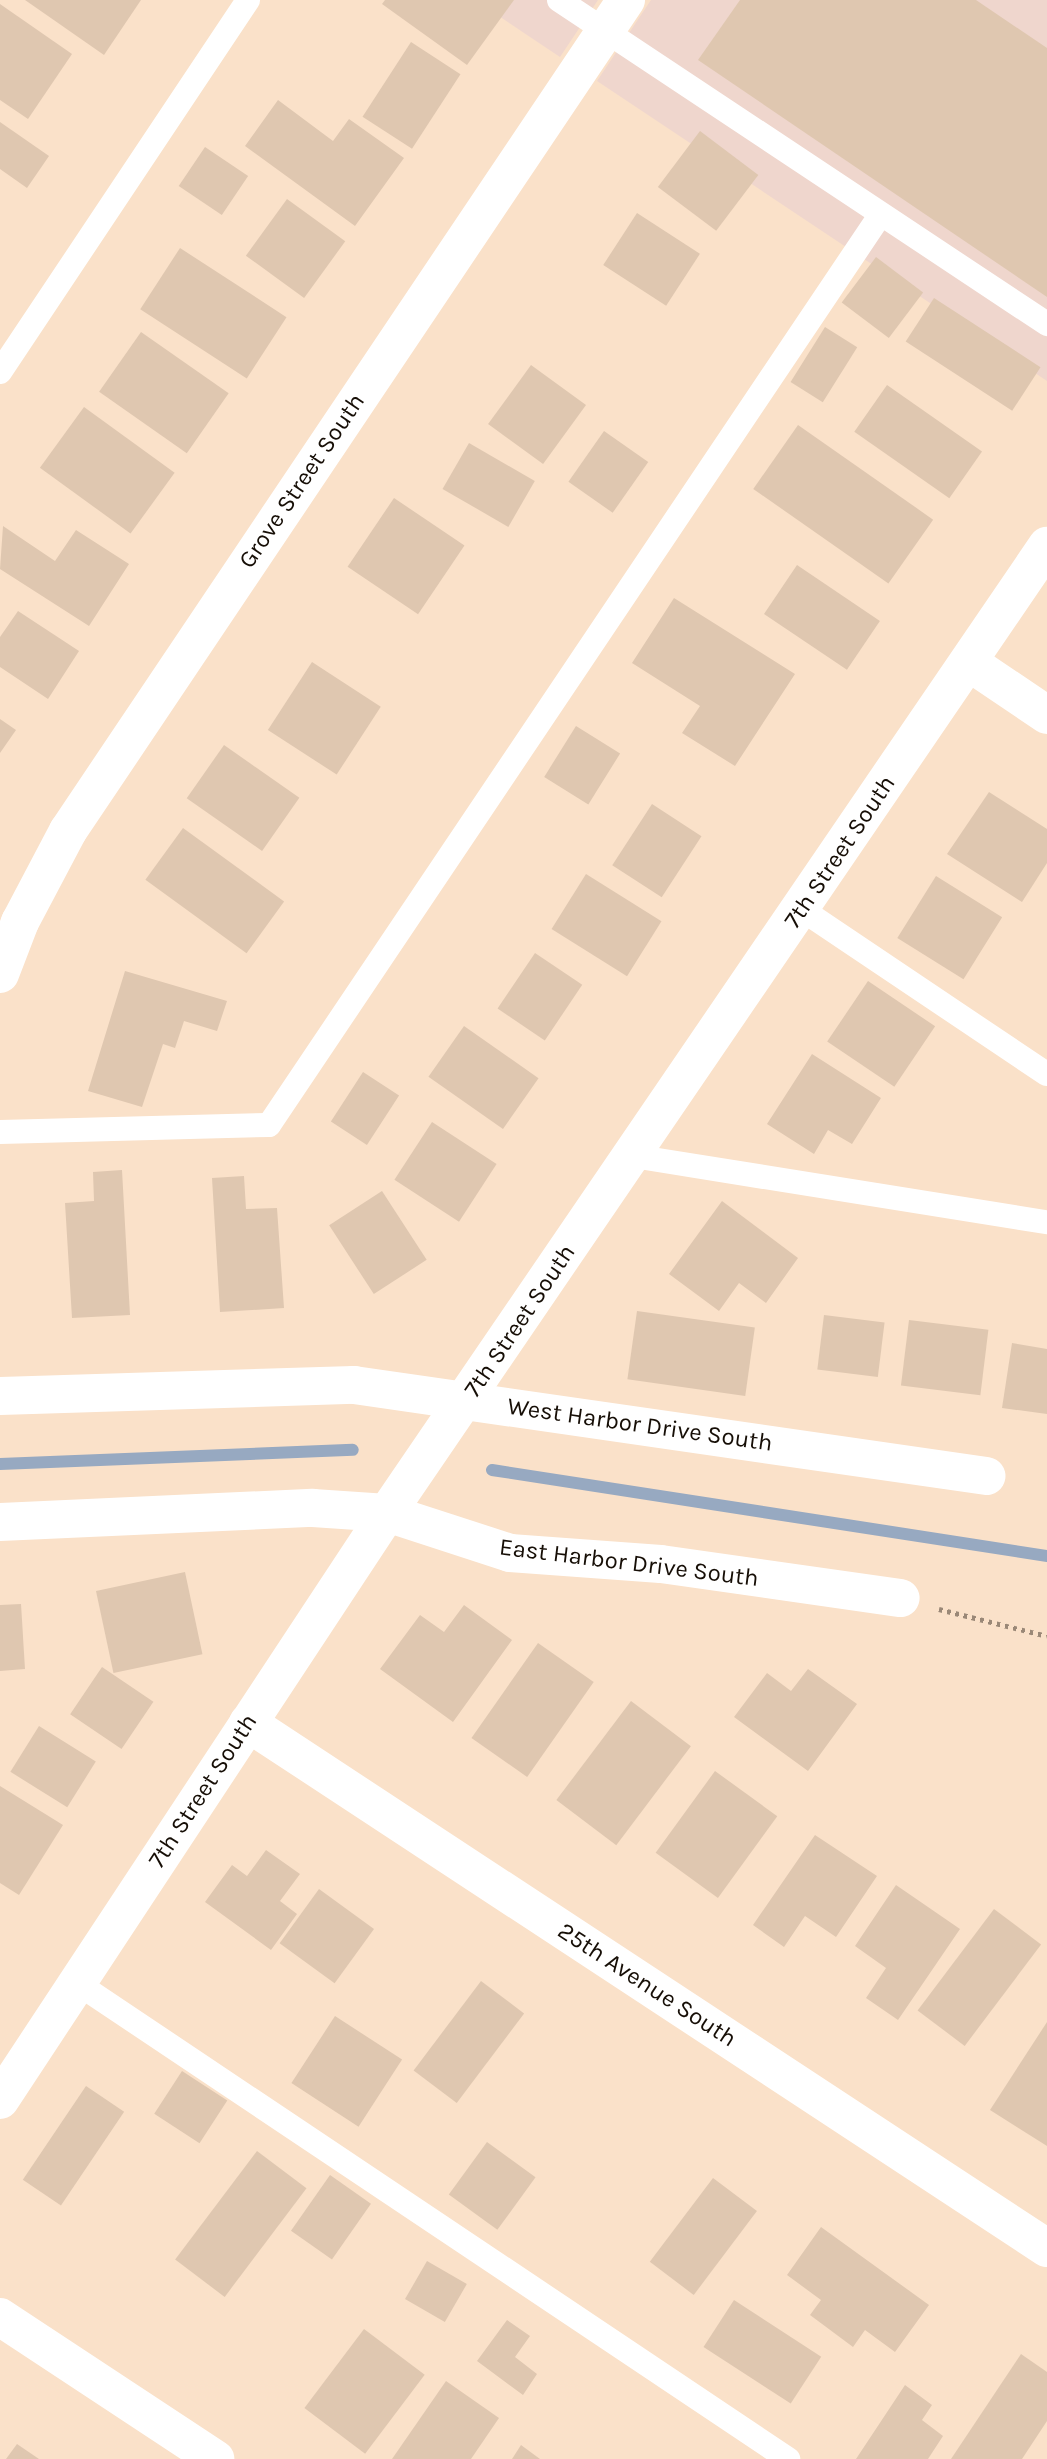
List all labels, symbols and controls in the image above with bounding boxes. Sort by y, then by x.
street label: Grove Street South [233,388,371,574]
street label: 7th Street South [778,770,902,934]
street label: 7th Street South [458,1239,582,1403]
street label: West Harbor Drive South [506,1392,774,1458]
street label: East Harbor Drive South [498,1533,760,1593]
street label: 7th Street South [143,1709,263,1873]
street label: 25th Avenue South [552,1917,742,2053]

